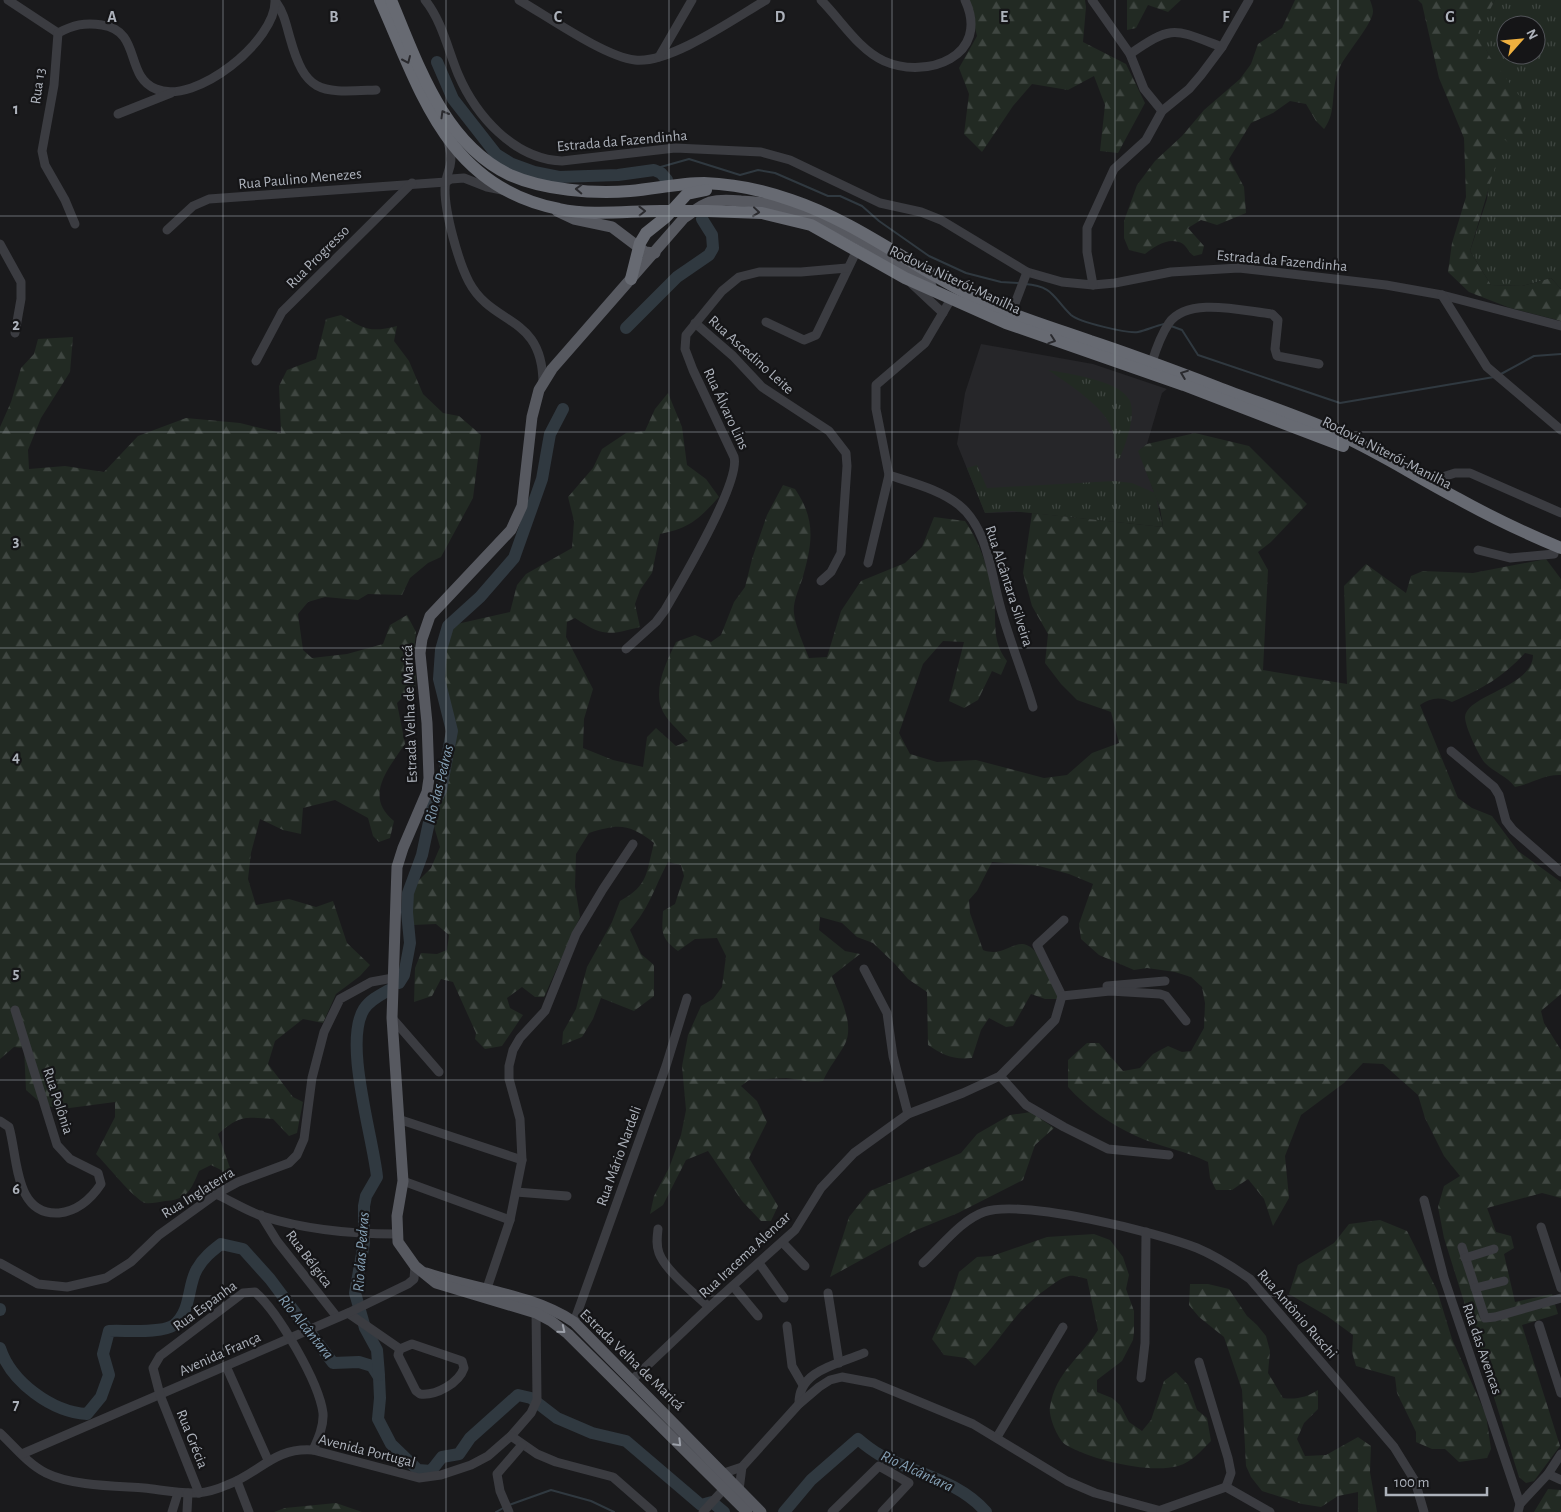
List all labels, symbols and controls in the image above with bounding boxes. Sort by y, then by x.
text: A [107,9,117,25]
text: B [329,9,339,25]
text: C [554,9,563,25]
text: D [775,9,786,25]
text: E [1000,9,1008,25]
text: F [1222,9,1230,25]
text: G [1445,9,1455,25]
north arrow [1496,15,1546,65]
text: N [1523,27,1540,42]
one-way arrow [400,55,411,64]
street label: Rua 13 [28,67,48,105]
text: 1 [13,101,19,117]
one-way arrow [441,110,451,119]
street label: Estrada da Fazendinha [556,128,688,154]
street label: Rua Paulino Menezes [238,166,362,192]
one-way arrow [575,184,583,195]
one-way arrow [638,206,646,216]
one-way arrow [752,206,760,217]
street label: Rua Progresso [284,223,352,291]
street label: Rodovia Niterói-Manilha [887,243,1023,317]
street label: Estrada da Fazendinha [1216,248,1348,274]
street label: Rua Ascedino Leite [705,313,797,397]
text: 2 [12,317,20,333]
one-way arrow [1047,334,1056,344]
street label: Rua Álvaro Lins [701,365,753,452]
one-way arrow [1180,370,1188,380]
street label: Rodovia Niterói-Manilha [1320,414,1454,492]
street label: Rua Alcântara Silveira [982,524,1036,648]
text: 3 [13,533,20,549]
street label: Estrada Velha de Maricá [400,644,420,784]
water label: Rio das Pedras [422,743,456,825]
text: 4 [12,749,20,765]
text: 5 [13,965,20,981]
street label: Rua Polônia [40,1066,76,1136]
street label: Rua Mário Nardeli [594,1104,644,1208]
street label: Rua Inglaterra [159,1165,237,1221]
text: 6 [12,1181,20,1197]
street label: Rua Iracema Alencar [696,1209,794,1301]
water label: Rio das Pedras [350,1211,372,1293]
street label: Rua Bélgica [283,1228,335,1290]
street label: Rua Antônio Ruschi [1254,1267,1340,1361]
street label: Rua Espanha [170,1278,240,1334]
water label: Rio Alcântara [275,1292,337,1362]
street label: Rua das Avencas [1459,1302,1505,1396]
street label: Estrada Velha de Maricá [577,1306,687,1414]
one-way arrow [556,1324,565,1332]
street label: Avenida França [177,1329,263,1379]
text: 7 [13,1397,20,1413]
street label: Rua Grécia [173,1408,211,1471]
street label: Avenida Portugal [317,1432,417,1470]
one-way arrow [672,1437,681,1446]
water label: Rio Alcântara [878,1447,956,1495]
scale bar [1386,1464,1487,1496]
text: 100 m [1394,1475,1429,1490]

